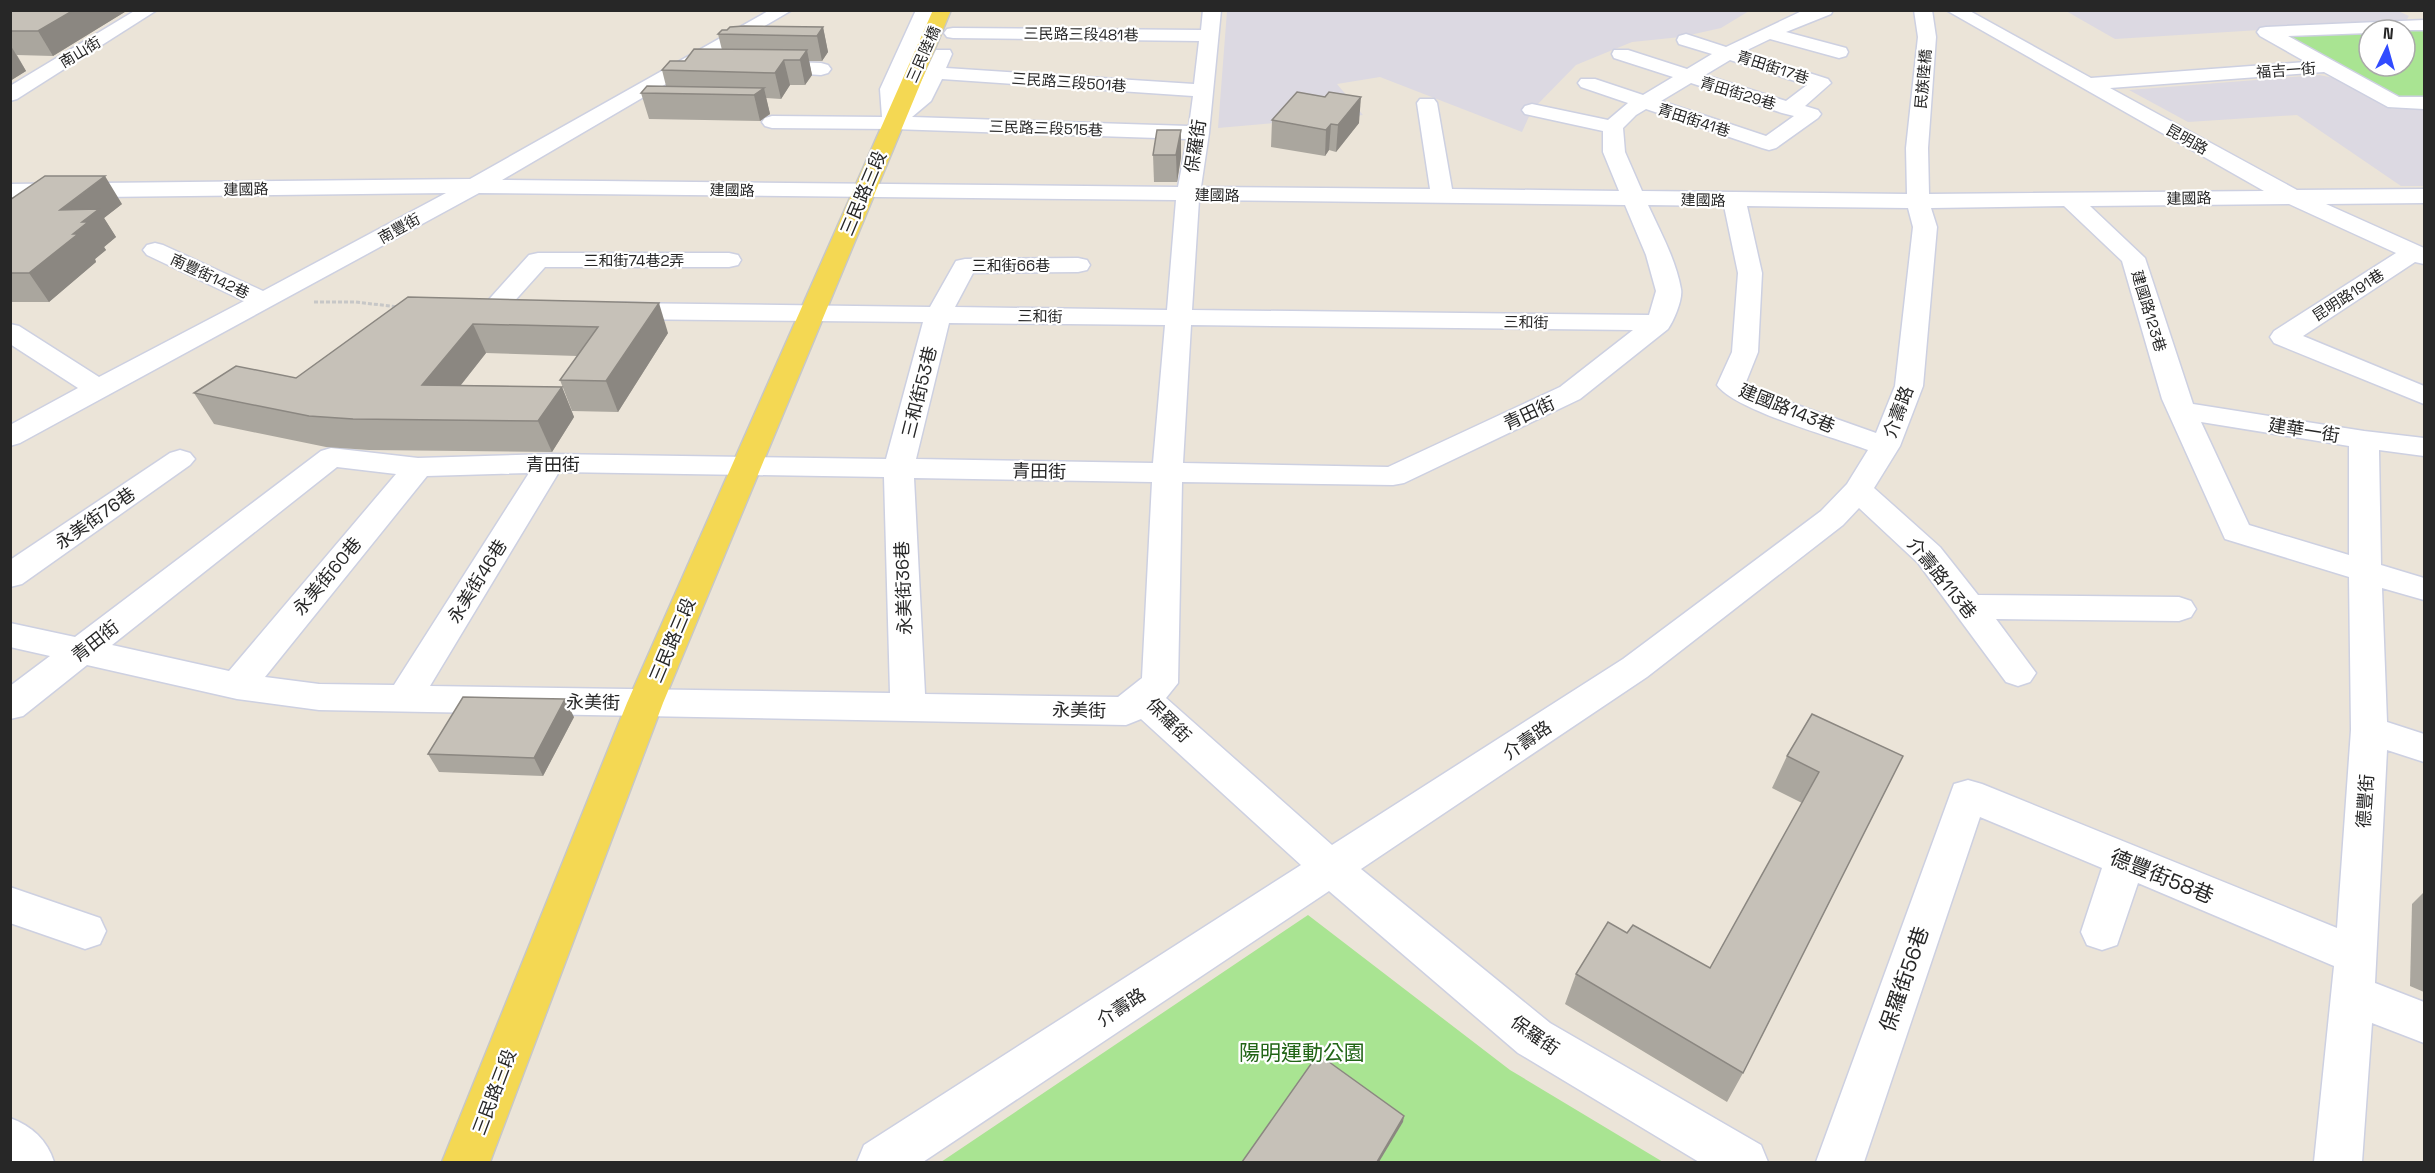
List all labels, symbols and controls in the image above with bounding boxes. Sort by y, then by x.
north arrow [2357,18,2417,78]
street label: 三民陸橋 [902,23,944,85]
street label: 三民路三段481巷 [1023,23,1139,45]
text: N [2382,23,2395,44]
street label: 南山街 [56,32,104,72]
street label: 青田街17巷 [1735,46,1811,88]
street label: 民族陸橋 [1911,48,1935,110]
street label: 福吉一街 [2255,58,2317,82]
street label: 三民路三段501巷 [1011,69,1127,95]
street label: 青田街29巷 [1698,72,1778,114]
street label: 青田街41巷 [1655,99,1733,141]
street label: 三民路三段515巷 [989,117,1103,139]
street label: 保羅街 [1179,118,1211,174]
street label: 昆明路 [2163,120,2211,158]
street label: 三民路三段 [835,147,891,239]
street label: 建國路 [223,179,269,199]
street label: 建國路 [709,180,755,200]
street label: 建國路 [1194,185,1240,205]
street label: 建國路 [2166,188,2212,208]
street label: 建國路 [1680,190,1726,210]
street label: 南豐街 [375,209,423,247]
street label: 南豐街142巷 [168,249,252,303]
street label: 三和街74巷2弄 [584,251,685,270]
street label: 三和街66巷 [972,256,1050,275]
street label: 昆明路191巷 [2309,265,2387,325]
street label: 建國路123巷 [2128,268,2170,354]
street label: 三和街 [1017,306,1063,326]
street label: 三和街 [1503,312,1549,332]
street label: 三和街53巷 [897,344,941,440]
street label: 建國路143巷 [1736,378,1838,438]
street label: 介壽路 [1878,383,1918,441]
street label: 青田街 [1500,391,1558,435]
street label: 建華一街 [2267,413,2341,447]
street label: 青田街 [526,453,580,476]
street label: 青田街 [1012,459,1066,483]
street label: 永美街76巷 [50,482,140,554]
street label: 永美街60巷 [288,532,366,620]
street label: 介壽路113巷 [1902,533,1982,623]
street label: 永美街46巷 [442,535,512,627]
street label: 永美街36巷 [890,541,916,635]
street label: 三民路三段 [644,594,700,686]
street label: 青田街 [67,615,123,667]
street label: 永美街 [566,690,620,714]
street label: 保羅街 [1142,693,1196,747]
street label: 永美街 [1052,698,1106,722]
street label: 介壽路 [1498,715,1556,765]
street label: 德豐街 [2352,773,2378,829]
street label: 德豐街58巷 [2106,843,2218,909]
street label: 保羅街56巷 [1873,923,1935,1035]
street label: 介壽路 [1092,983,1150,1031]
street label: 保羅街 [1506,1010,1564,1060]
park label: 陽明運動公園 [1239,1039,1365,1066]
street label: 三民路三段 [467,1046,521,1138]

